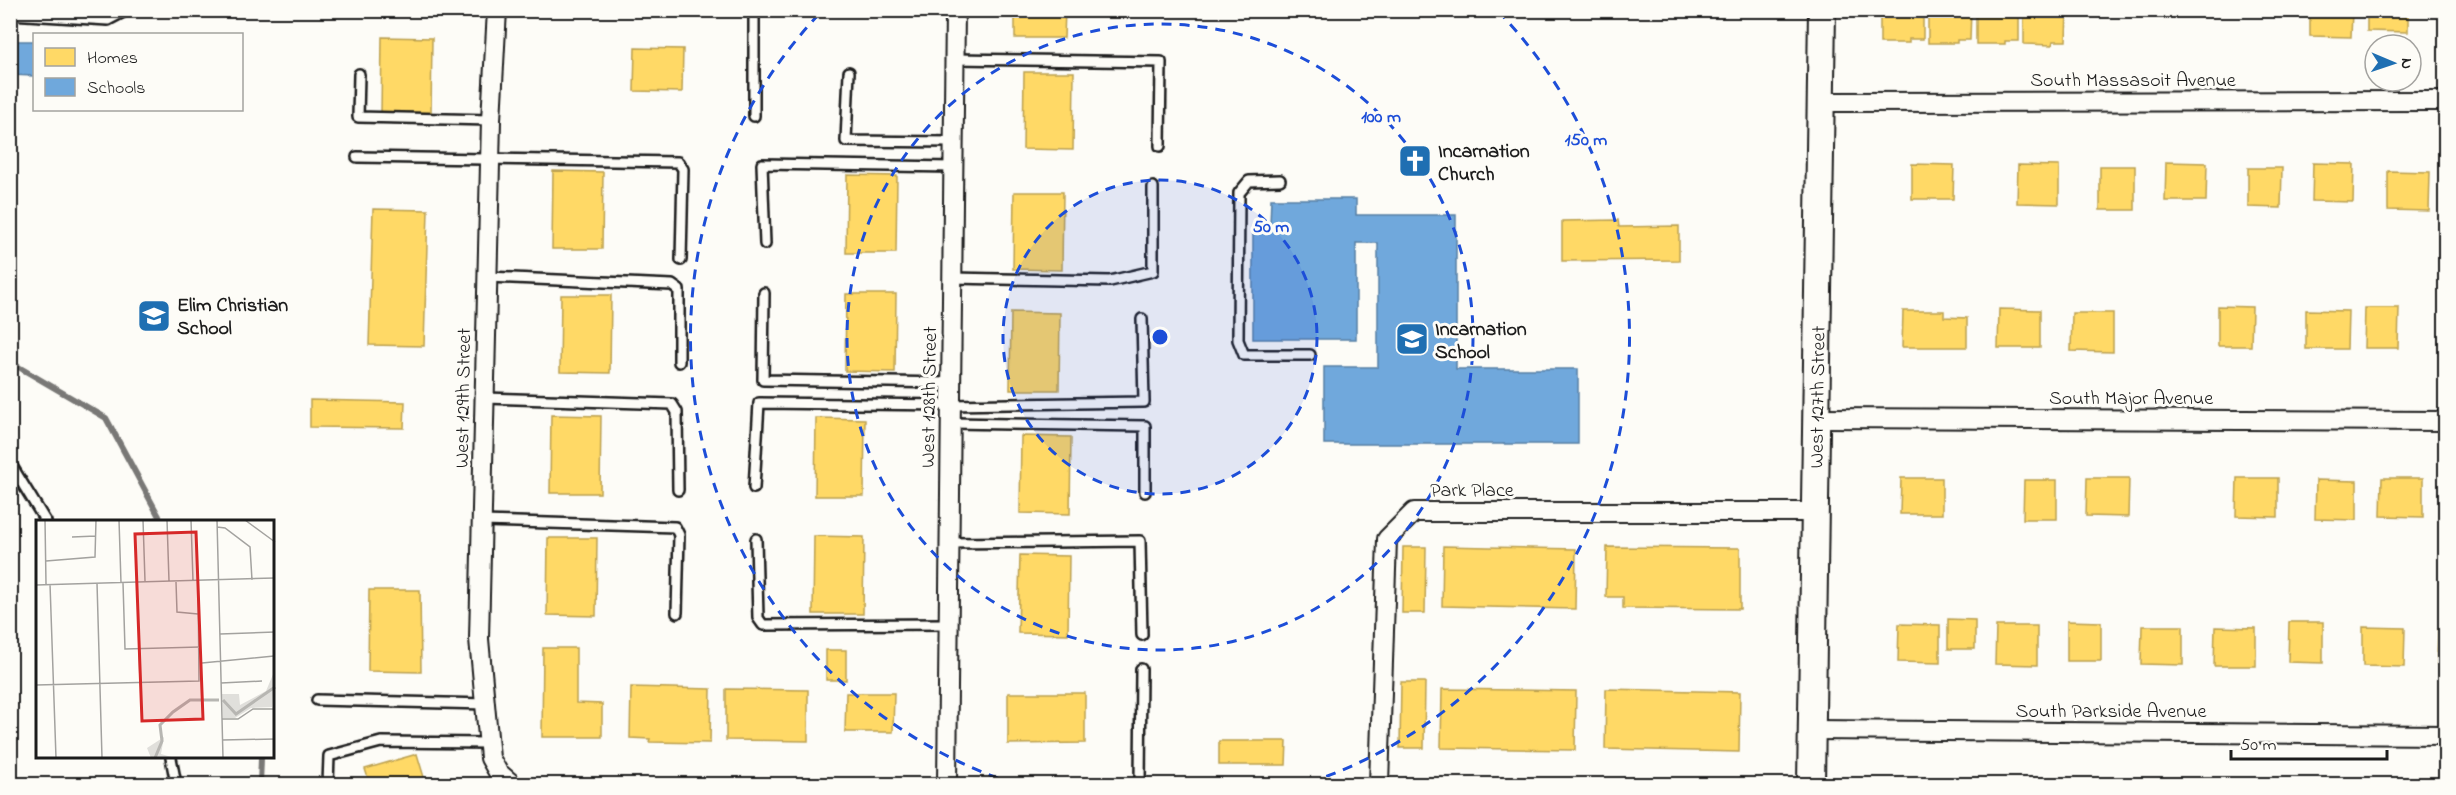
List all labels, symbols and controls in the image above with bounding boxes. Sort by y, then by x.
legend [33,33,243,111]
north arrow [2363,33,2423,93]
text: Homes [87,46,138,72]
text: N [2394,58,2418,69]
street label: South Massasoit Avenue [2030,67,2236,96]
text: Schools [87,76,145,102]
text: 100 m [1361,105,1401,131]
text: 150 m [1565,128,1607,154]
place label: Incarnation Church [1438,138,1530,190]
church icon: Incarnation Church [1397,143,1433,179]
text: 50 m [1253,215,1289,241]
place label: Elim Christian School [177,292,288,344]
school or university icon: Elim Christian School [136,298,172,334]
place label: Incarnation School [1435,316,1527,368]
school or university icon: Incarnation School [1394,321,1430,357]
street label: West 127th Street [1803,325,1835,469]
street label: West 128th Street [915,326,946,468]
street label: West 129th Street [449,327,480,468]
centre of rings [1150,327,1170,347]
street label: South Major Avenue [2049,385,2213,414]
street label: Park Place [1430,477,1514,506]
inset map [36,520,274,759]
street label: South Parkside Avenue [2016,698,2206,727]
scale bar [2231,723,2387,761]
text: 50 m [2240,733,2277,759]

